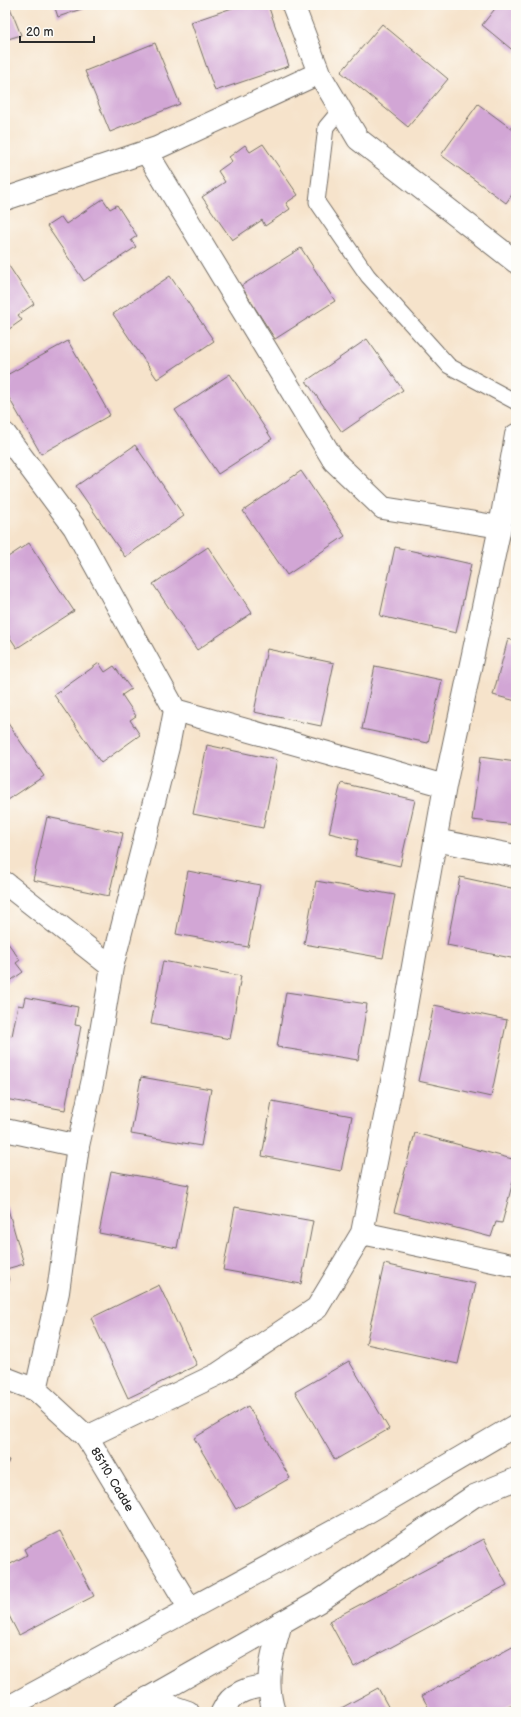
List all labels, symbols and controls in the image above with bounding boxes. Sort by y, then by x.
scale bar [20,18,94,44]
text: 20 m [26,25,53,40]
street label: 85110. Cadde [87,1445,137,1514]

